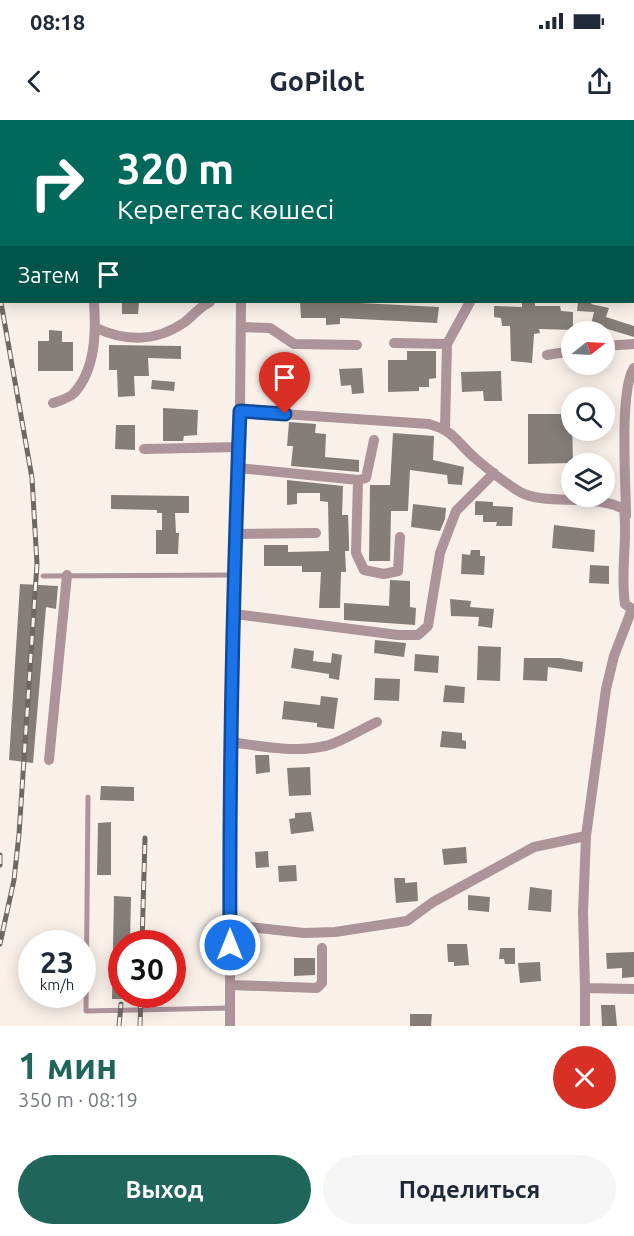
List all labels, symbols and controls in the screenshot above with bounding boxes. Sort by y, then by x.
text: 08:18 [30,9,85,34]
icon: back [18,65,51,98]
icon: share [583,65,616,98]
text: GoPilot [269,66,365,96]
icon: right [18,144,96,222]
text: 320 m [117,145,234,192]
text: Керегетас көшесі [117,194,334,224]
icon: arrive [92,258,125,291]
text: Затем [18,262,80,287]
north arrow [561,321,615,375]
map controls [561,321,615,507]
pin [259,352,310,414]
icon: arrive [268,361,301,394]
button: search [561,387,615,441]
button: layers [561,453,615,507]
position arrow [198,913,262,977]
speed limit sign: 30 [108,930,186,1008]
text: 23 [40,945,74,979]
text: km/h [40,976,74,993]
text: 1 мин [18,1045,117,1086]
button: close [553,1046,616,1109]
text: 350 m · 08:19 [18,1088,138,1111]
button: Выход [18,1155,311,1224]
button: Поделиться [323,1155,616,1224]

